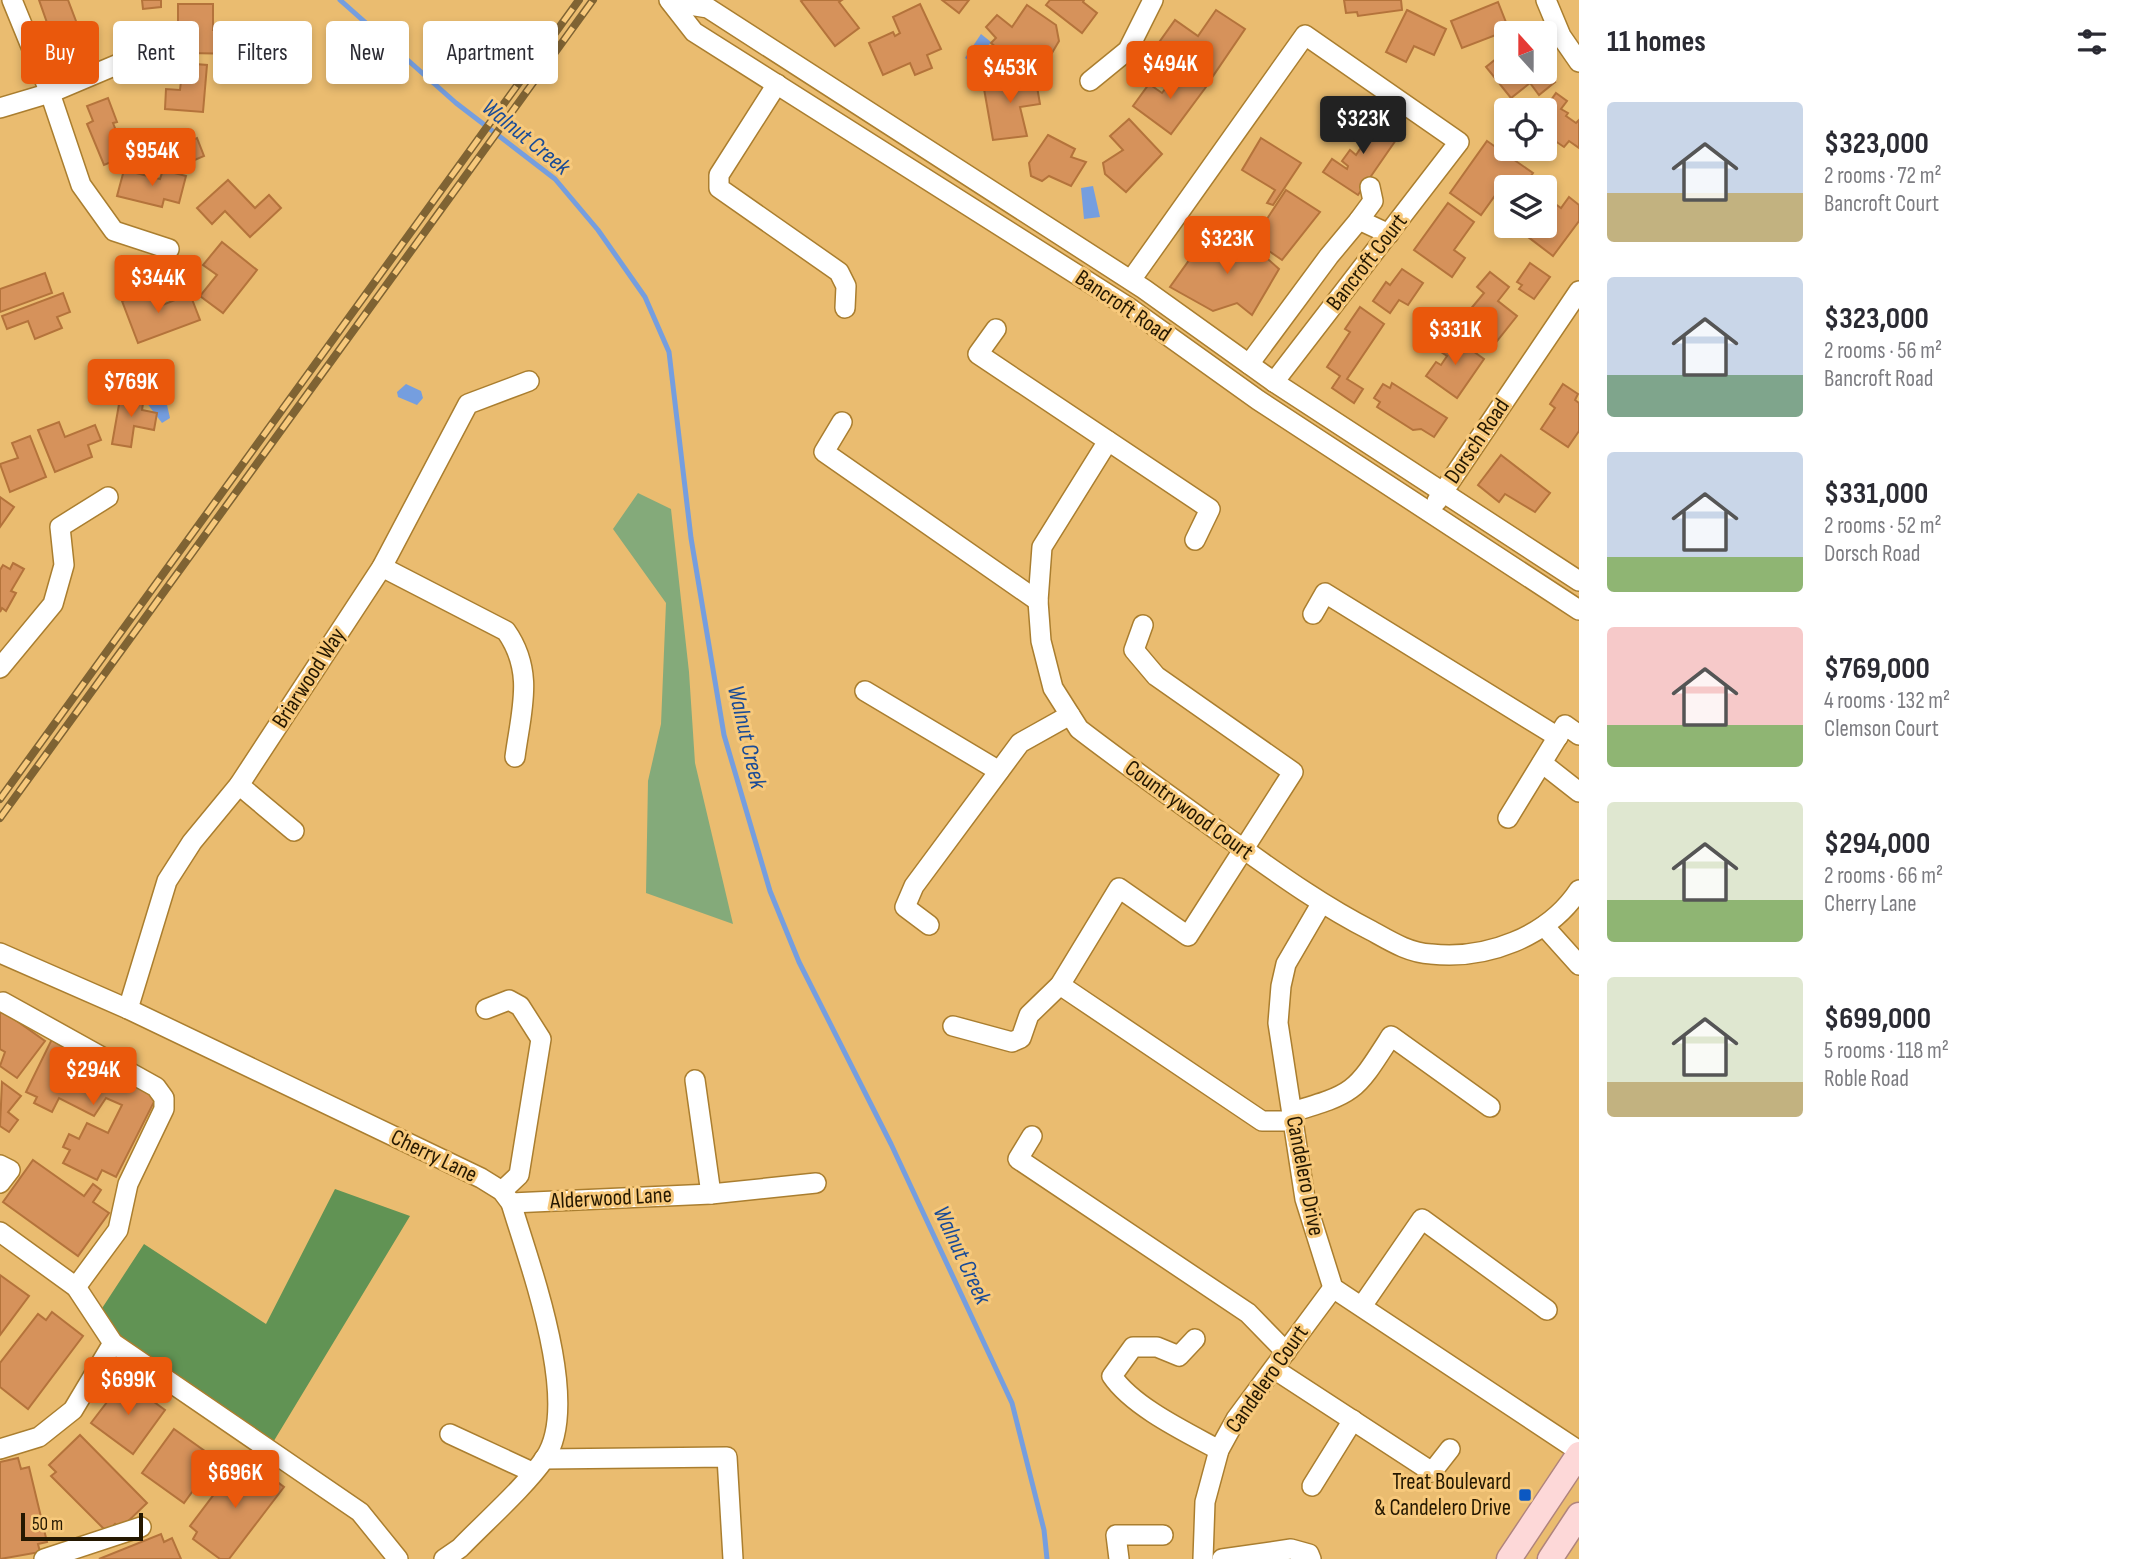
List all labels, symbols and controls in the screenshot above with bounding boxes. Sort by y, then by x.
chip: Buy [21,21,99,84]
chip: Rent [113,21,199,84]
chip: Filters [213,21,312,84]
chip: New [326,21,409,84]
chip: Apartment [423,21,558,84]
north arrow [1494,21,1558,84]
map controls [1494,21,1557,238]
icon: filters [2073,23,2111,61]
text: 11 homes [1607,24,1706,60]
pin: $494K [1121,42,1219,101]
pin: $453K [961,46,1059,105]
text: $494K [1142,50,1198,78]
text: $453K [983,54,1037,82]
water label: Walnut Creek [476,93,577,182]
pin: $323K [1314,96,1412,156]
button: locate [1494,98,1557,161]
text: $323K [1336,105,1390,133]
text: $323,000 [1824,126,1929,162]
pin: $954K [103,128,201,188]
icon: home [1663,130,1747,214]
text: $954K [125,137,179,165]
text: 2 rooms · 72 m² [1824,162,1942,190]
button: layers [1494,175,1557,238]
text: Bancroft Court [1824,190,1939,218]
street label: Bancroft Court [1321,208,1413,316]
pin: $323K [1178,216,1276,276]
text: $323K [1200,225,1254,253]
pin: $344K [109,256,207,315]
text: $344K [131,264,185,292]
street label: Bancroft Road [1070,264,1176,348]
text: $323,000 [1824,301,1929,337]
icon: home [1663,305,1747,389]
pin: $331K [1406,308,1504,367]
text: $331K [1428,316,1482,344]
text: 2 rooms · 56 m² [1824,337,1942,365]
pin: $769K [82,360,180,419]
text: Bancroft Road [1824,365,1933,393]
text: $769K [104,368,158,396]
street label: Dorsch Road [1438,393,1516,489]
text: $331,000 [1824,476,1928,512]
icon: home [1663,480,1747,564]
text: 2 rooms · 52 m² [1824,512,1942,540]
text: Dorsch Road [1824,540,1920,568]
street label: Briarwood Way [266,622,352,733]
text: $769,000 [1824,651,1930,687]
icon: home [1663,655,1747,739]
water label: Walnut Creek [721,682,773,793]
text: 4 rooms · 132 m² [1824,687,1950,715]
text: Clemson Court [1824,715,1939,743]
street label: Countrywood Court [1119,754,1259,866]
text: $294,000 [1824,826,1930,862]
icon: home [1663,830,1747,914]
text: 2 rooms · 66 m² [1824,862,1943,890]
text: Cherry Lane [1824,890,1917,918]
text: $699,000 [1824,1001,1931,1037]
icon: home [1663,1005,1747,1089]
text: 5 rooms · 118 m² [1824,1037,1949,1065]
pin: $294K [44,1048,142,1107]
text: $294K [66,1056,120,1084]
text: Roble Road [1824,1065,1909,1093]
street label: Candelero Drive [1280,1114,1330,1238]
street label: Cherry Lane [386,1123,482,1189]
street label: Alderwood Lane [548,1181,673,1215]
water label: Walnut Creek [927,1201,998,1310]
street label: Candelero Court [1220,1320,1314,1438]
pin: $699K [79,1358,177,1417]
text: $699K [100,1366,156,1394]
pin: $696K [186,1450,284,1510]
text: $696K [207,1459,263,1487]
place label: Treat Boulevard & Candelero Drive [1374,1468,1511,1522]
marker: Treat Boulevard & Candelero Drive [1517,1487,1533,1503]
scale bar [21,1510,144,1542]
text: 50 m [32,1513,63,1536]

